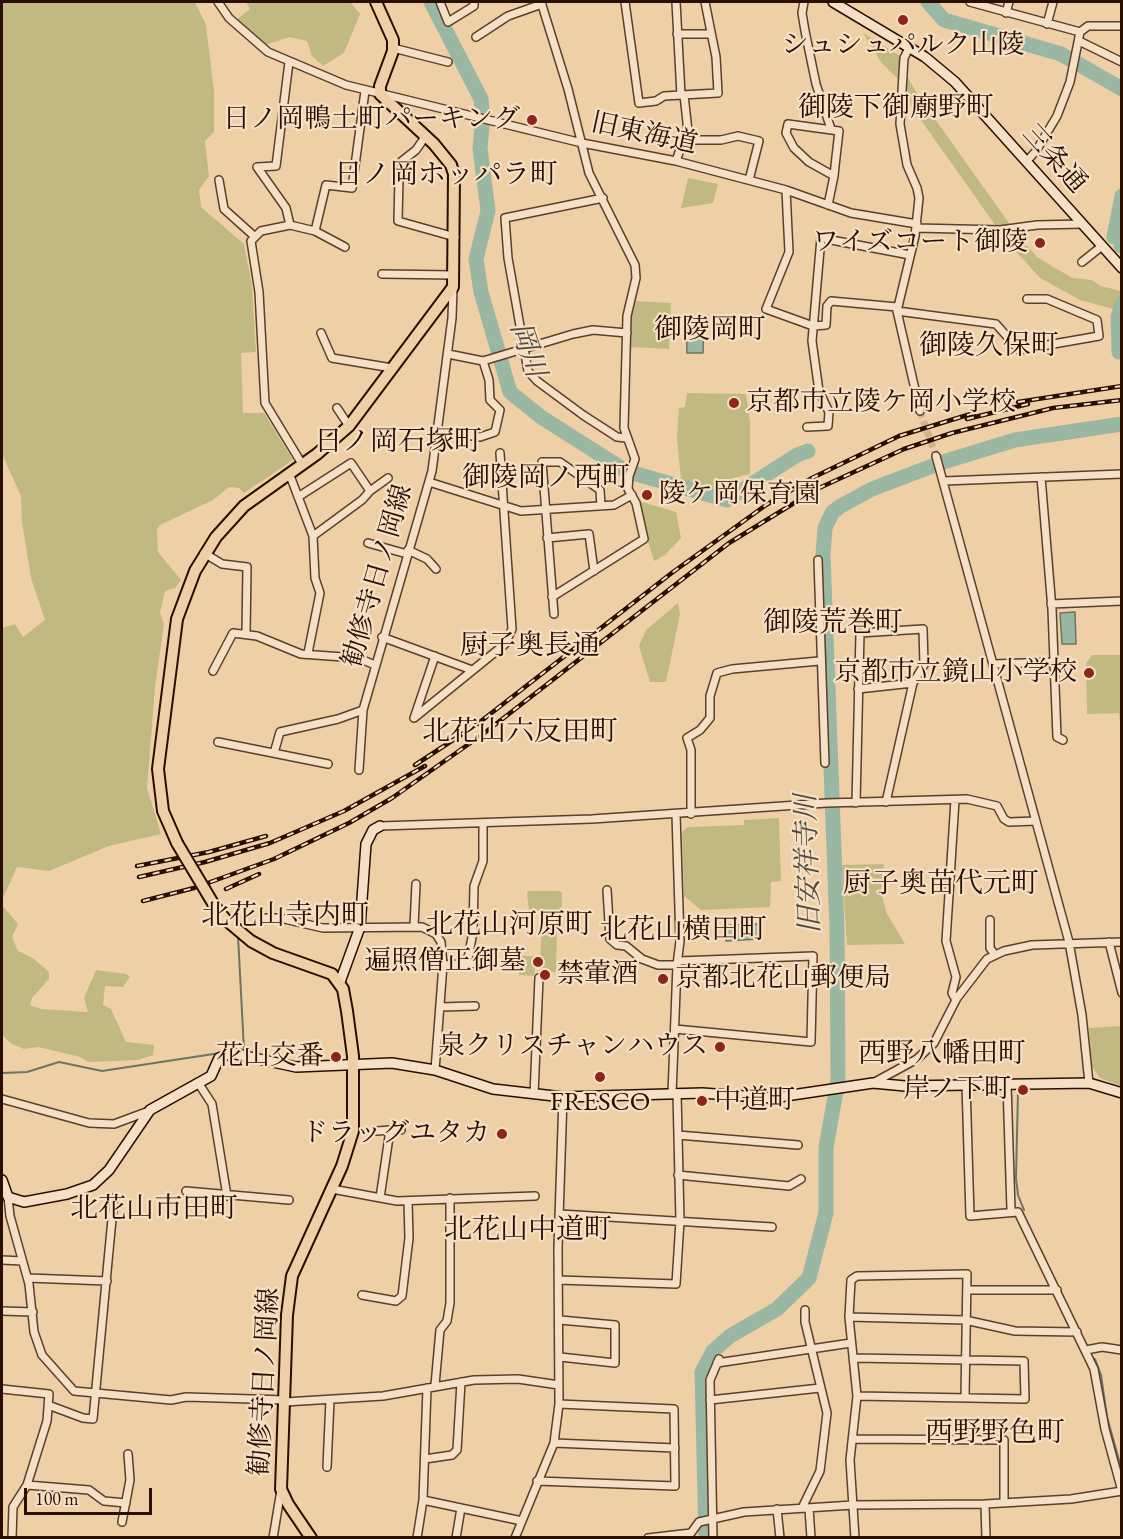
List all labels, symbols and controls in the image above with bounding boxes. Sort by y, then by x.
marker: シュシュパルク山陵 [896,13,910,27]
place label: シュシュパルク山陵 [782,30,1024,62]
district label: 御陵下御廟野町 [798,91,994,125]
place label: 日ノ岡鴨土町パーキング [223,104,520,136]
street label: 旧東海道 [588,107,700,161]
marker: 日ノ岡鴨土町パーキング [525,113,539,127]
street label: 三条通 [1015,118,1093,200]
district label: 日ノ岡ホッパラ町 [334,158,558,192]
place label: ワイズコート御陵 [812,227,1028,259]
marker: ワイズコート御陵 [1033,236,1047,250]
district label: 御陵岡町 [654,313,766,347]
water label: 岡川 [502,318,552,382]
district label: 御陵久保町 [919,329,1059,363]
place label: 京都市立陵ケ岡小学校 [746,387,1016,419]
marker: 京都市立陵ケ岡小学校 [727,396,741,410]
district label: 日ノ岡石塚町 [314,425,482,459]
district label: 御陵岡ノ西町 [462,461,630,495]
place label: 陵ケ岡保育園 [659,479,821,511]
street label: 勧修寺日ノ岡線 [336,481,420,671]
marker: 陵ケ岡保育園 [640,488,654,502]
district label: 御陵荒巻町 [763,606,903,640]
district label: 厨子奥長通 [460,629,600,663]
place label: 京都市立鏡山小学校 [834,657,1077,689]
marker: 京都市立鏡山小学校 [1082,666,1096,680]
district label: 北花山六反田町 [422,715,618,749]
water label: 旧安祥寺川 [790,793,828,935]
district label: 厨子奥苗代元町 [843,867,1039,901]
district label: 北花山寺内町 [201,899,369,933]
district label: 北花山河原町 [425,908,593,942]
district label: 北花山横田町 [599,913,767,947]
place label: 遍照僧正御墓 [364,946,526,978]
marker: 遍照僧正御墓 [531,955,545,969]
place label: 禁葷酒 [557,959,638,991]
place label: 京都北花山郵便局 [675,963,891,995]
marker: 禁葷酒 [538,968,552,982]
marker: 京都北花山郵便局 [656,972,670,986]
place label: 泉クリスチャンハウス [438,1031,708,1063]
district label: 西野八幡田町 [858,1037,1026,1071]
marker: 泉クリスチャンハウス [713,1040,727,1054]
place label: 花山交番 [216,1041,324,1073]
marker: 花山交番 [329,1050,343,1064]
marker: FRESCO [593,1070,607,1084]
place label: 岸ノ下町 [903,1074,1011,1106]
marker: 岸ノ下町 [1016,1083,1030,1097]
place label: 中道町 [714,1085,795,1117]
place label: FRESCO [550,1087,650,1119]
marker: 中道町 [695,1094,709,1108]
place label: ドラッグユタカ [301,1118,490,1150]
marker: ドラッグユタカ [495,1127,509,1141]
district label: 北花山市田町 [70,1192,238,1226]
district label: 北花山中道町 [444,1213,612,1247]
street label: 勧修寺日ノ岡線 [244,1287,286,1477]
district label: 西野野色町 [925,1416,1065,1450]
scale bar [27,1476,154,1514]
text: 100 m [35,1487,79,1510]

